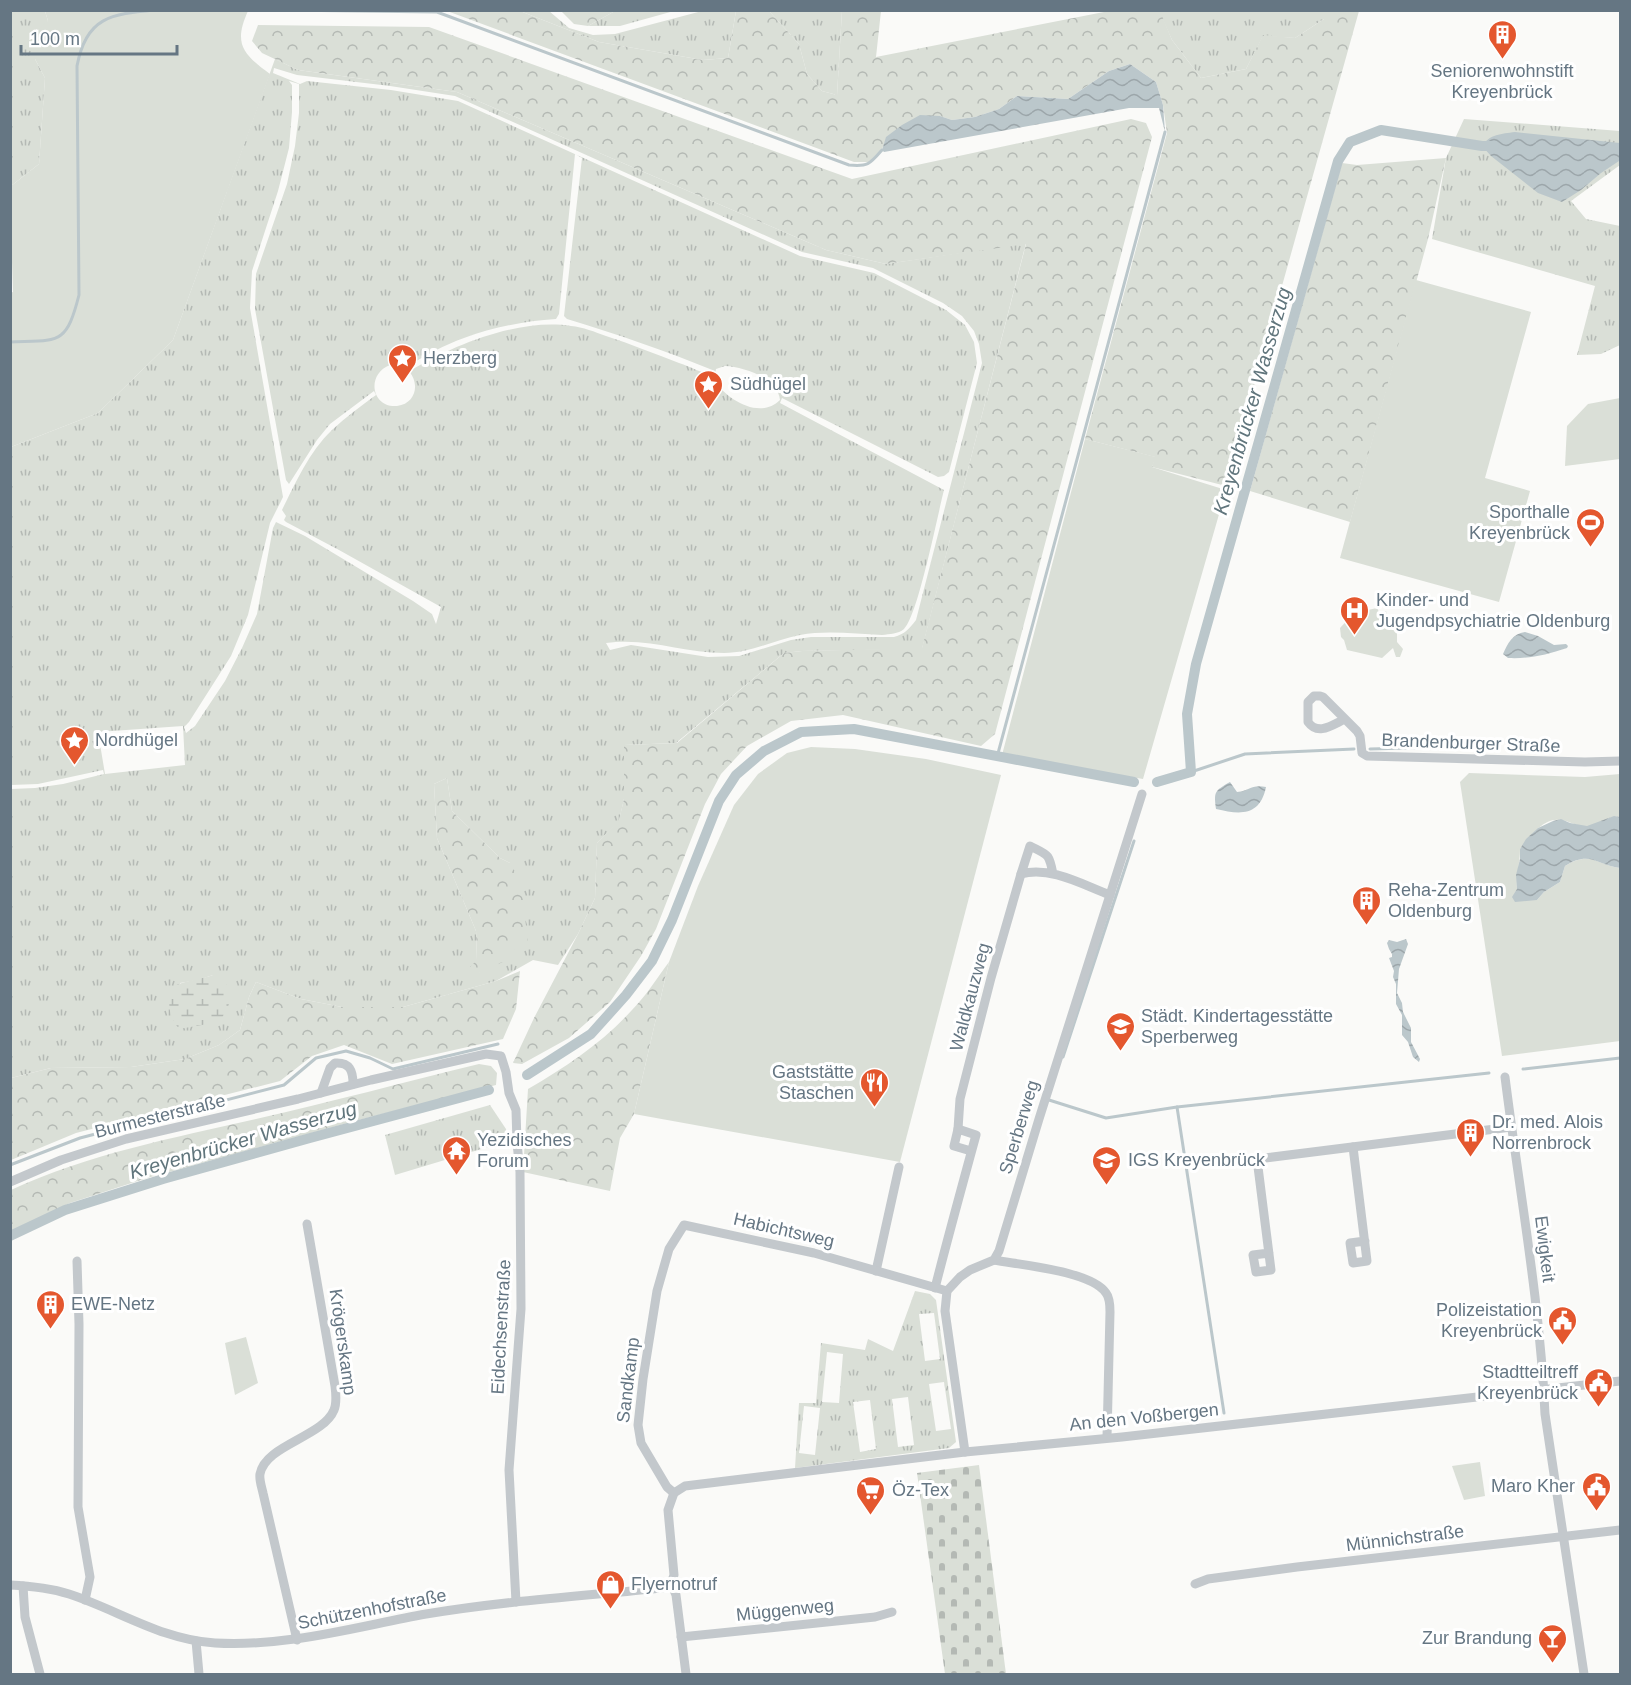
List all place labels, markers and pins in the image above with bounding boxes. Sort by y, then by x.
building icon: Seniorenwohnstift Kreyenbrück [1486,18,1518,60]
place label: Seniorenwohnstift Kreyenbrück [1430,61,1574,102]
place icon: Herzberg [386,342,418,384]
place label: Herzberg [423,348,497,368]
place icon: Südhügel [693,368,725,410]
place label: Südhügel [730,374,806,394]
place label: Sporthalle Kreyenbrück [1469,502,1571,543]
sports icon: Sporthalle Kreyenbrück [1575,506,1607,548]
place label: Kinder- und Jugendpsychiatrie Oldenburg [1376,590,1610,631]
hospital icon: Kinder- und Jugendpsychiatrie Oldenburg [1339,594,1371,636]
place icon: Nordhügel [58,724,90,766]
place label: Nordhügel [95,730,178,750]
place label: Reha-Zentrum Oldenburg [1388,880,1504,921]
building icon: Reha-Zentrum Oldenburg [1351,884,1383,926]
place label: Städt. Kindertagesstätte Sperberweg [1141,1006,1333,1047]
school or university icon: Städt. Kindertagesstätte Sperberweg [1104,1010,1136,1052]
place label: Gaststätte Staschen [772,1062,854,1103]
restaurant icon: Gaststätte Staschen [859,1066,891,1108]
place label: Dr. med. Alois Norrenbrock [1492,1112,1603,1153]
building icon: Dr. med. Alois Norrenbrock [1455,1116,1487,1158]
place label: Yezidisches Forum [477,1130,571,1171]
temple icon: Yezidisches Forum [440,1134,472,1176]
school or university icon: IGS Kreyenbrück [1091,1144,1123,1186]
place label: IGS Kreyenbrück [1128,1150,1266,1170]
building icon: EWE-Netz [34,1288,66,1330]
place label: EWE-Netz [71,1294,155,1314]
place label: Polizeistation Kreyenbrück [1436,1300,1543,1341]
public building icon: Polizeistation Kreyenbrück [1547,1304,1579,1346]
place label: Stadtteiltreff Kreyenbrück [1477,1362,1579,1403]
public building icon: Stadtteiltreff Kreyenbrück [1583,1366,1615,1408]
public building icon: Maro Kher [1580,1470,1612,1512]
supermarket icon: Öz-Tex [855,1474,887,1516]
place label: Maro Kher [1491,1476,1575,1496]
place label: Öz-Tex [892,1480,949,1500]
shop icon: Flyernotruf [594,1568,626,1610]
place label: Flyernotruf [631,1574,718,1594]
bar icon: Zur Brandung [1537,1622,1569,1664]
place label: Zur Brandung [1422,1628,1532,1648]

